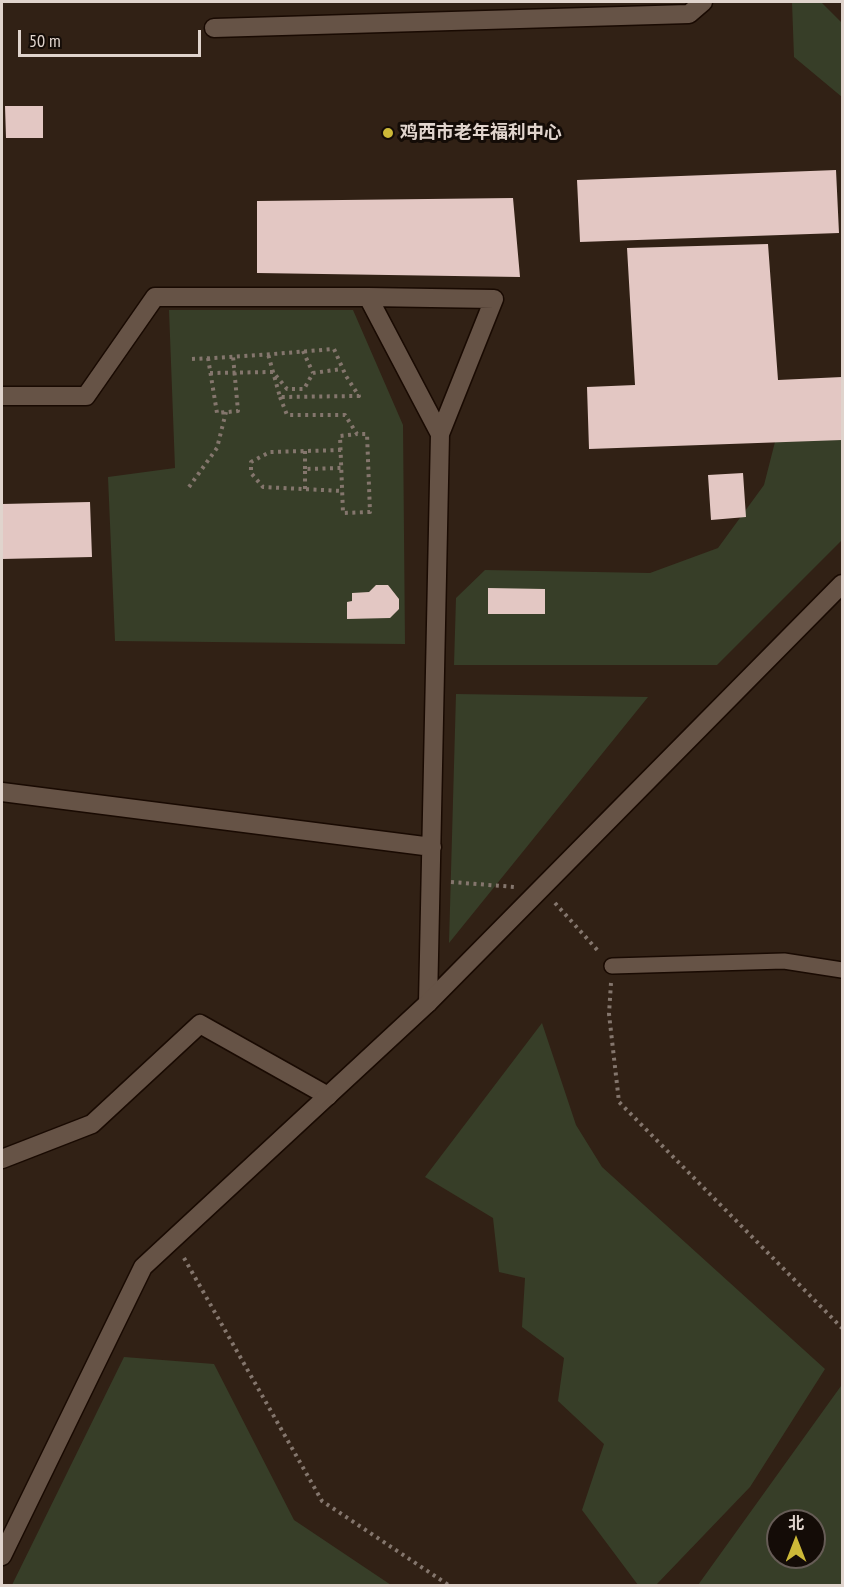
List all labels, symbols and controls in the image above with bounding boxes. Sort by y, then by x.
scale bar [21,18,204,56]
text: 50 m [29,29,61,52]
place label: 鸡西市老年福利中心 [400,122,562,144]
marker: 鸡西市老年福利中心 [381,126,395,140]
north arrow [766,1509,826,1569]
text: 北 [788,1513,804,1533]

